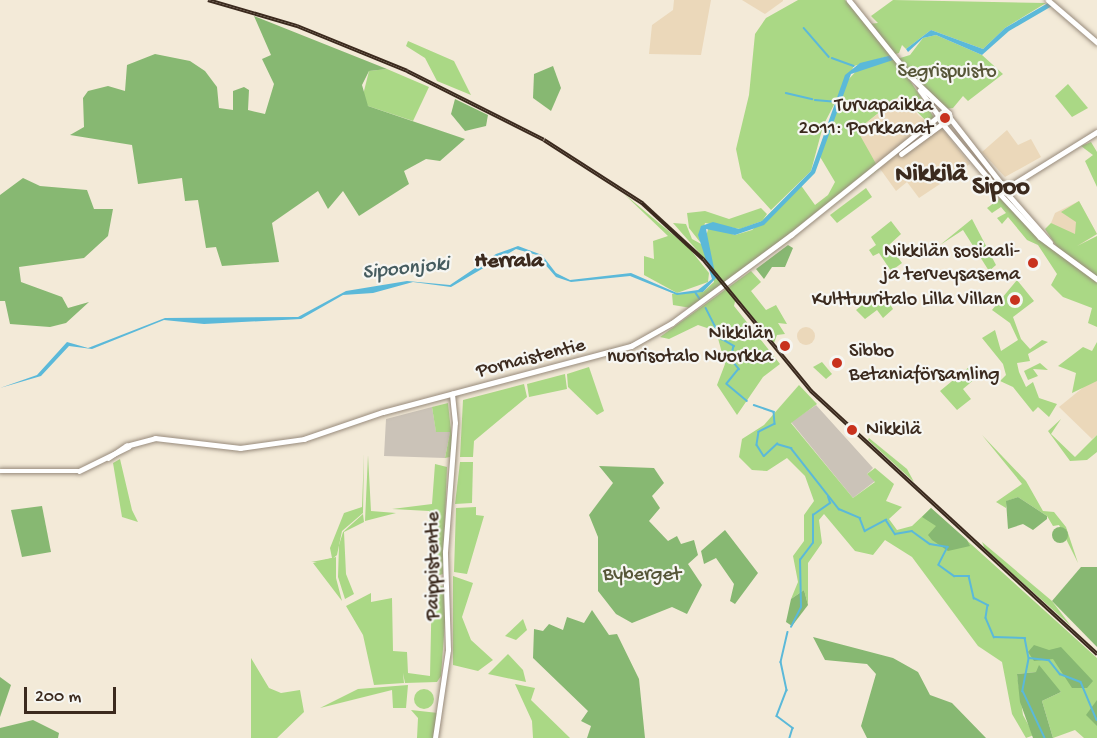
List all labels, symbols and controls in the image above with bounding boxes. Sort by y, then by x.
park label: Segrispuisto [897,60,997,84]
place label: Turvapaikka 2011: Porkkanat [798,94,933,141]
marker: Turvapaikka 2011: Porkkanat [938,111,952,125]
district label: Nikkilä [895,160,967,192]
district label: Sipoo [972,173,1030,205]
place label: Nikkilän sosiaali- ja terveysasema [882,240,1020,287]
district label: Herrala [475,250,543,276]
water label: Sipoonjoki [361,253,451,287]
marker: Nikkilän sosiaali- ja terveysasema [1024,254,1042,272]
place label: Kulttuuritalo Lilla Villan [812,288,1003,312]
marker: Kulttuuritalo Lilla Villan [1008,293,1022,307]
place label: Nikkilän nuorisotalo Nuorkka [607,322,773,369]
street label: Pornaistentie [474,334,588,384]
marker: Nikkilän nuorisotalo Nuorkka [778,339,792,353]
place label: Sibbo Betaniaförsamling [849,340,1000,387]
marker: Sibbo Betaniaförsamling [830,356,844,370]
place label: Nikkilä [866,418,921,442]
marker: Nikkilä [843,421,861,439]
street label: Paippistentie [422,512,446,620]
park label: Byberget [603,563,681,587]
scale bar [27,675,118,713]
text: 200 m [35,687,81,708]

